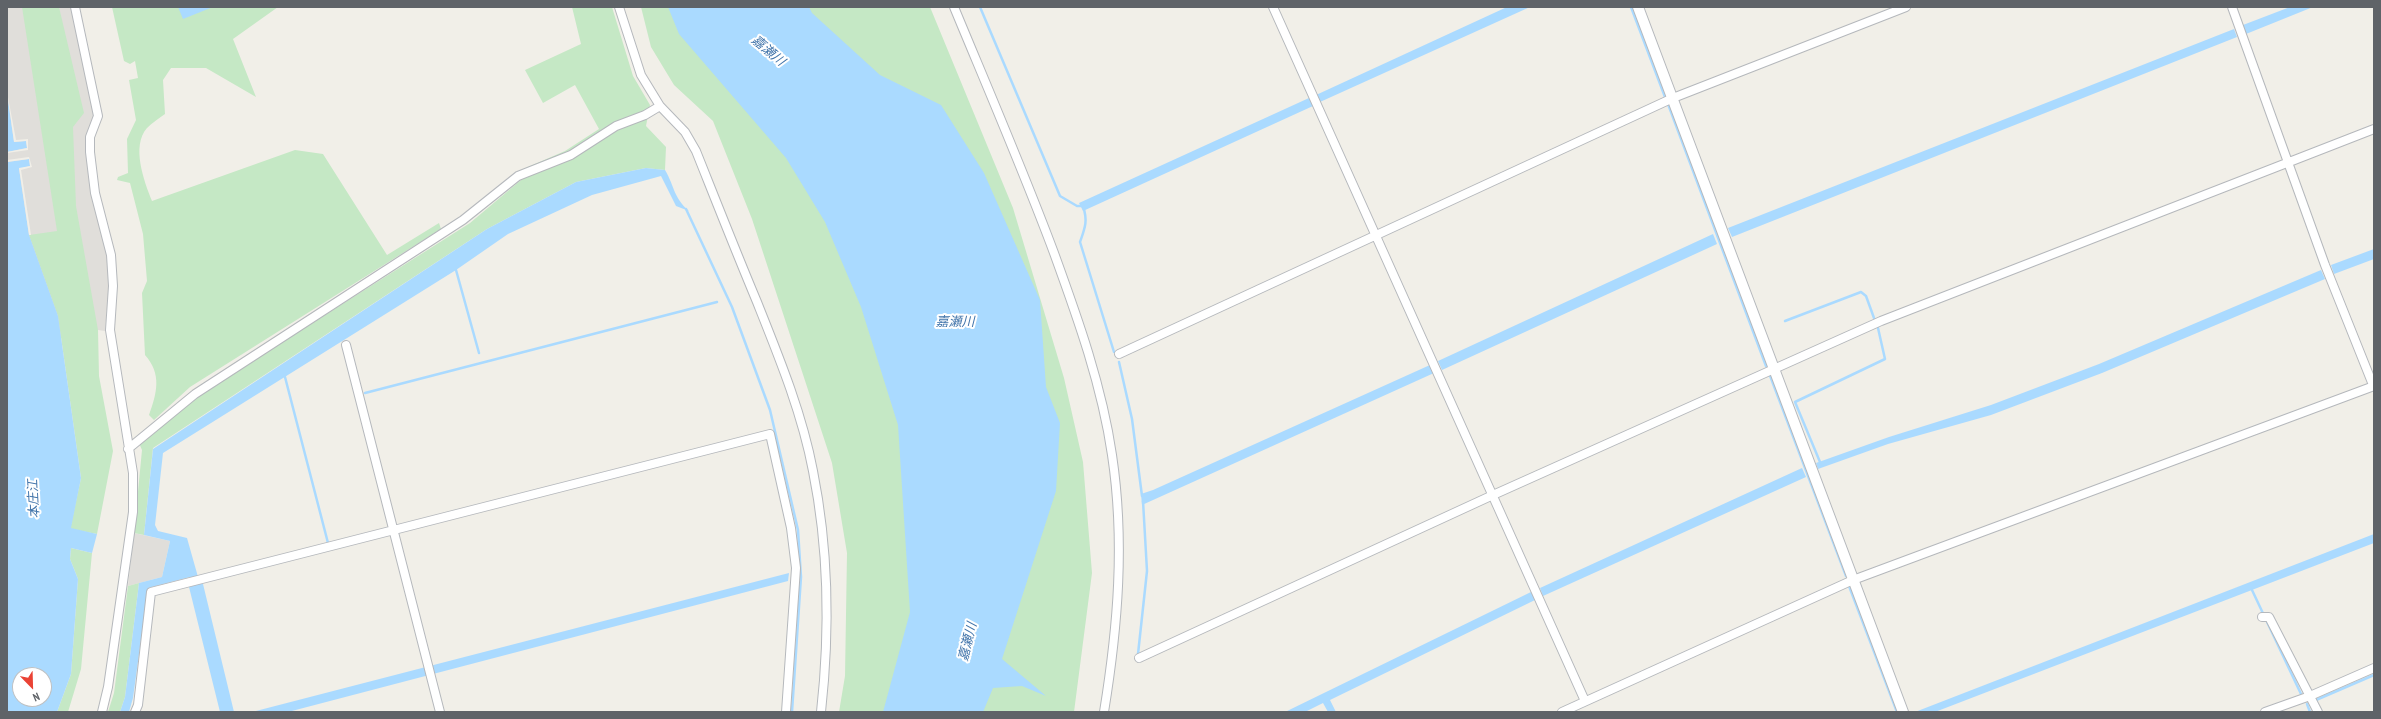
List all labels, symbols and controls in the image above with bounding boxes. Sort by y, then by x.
water label: 嘉瀬川 [748,32,788,70]
water label: 嘉瀬川 [936,314,974,330]
water label: 本庄江 [25,479,43,519]
water label: 嘉瀬川 [956,621,980,663]
north arrow [12,667,52,707]
text: N [31,690,42,705]

